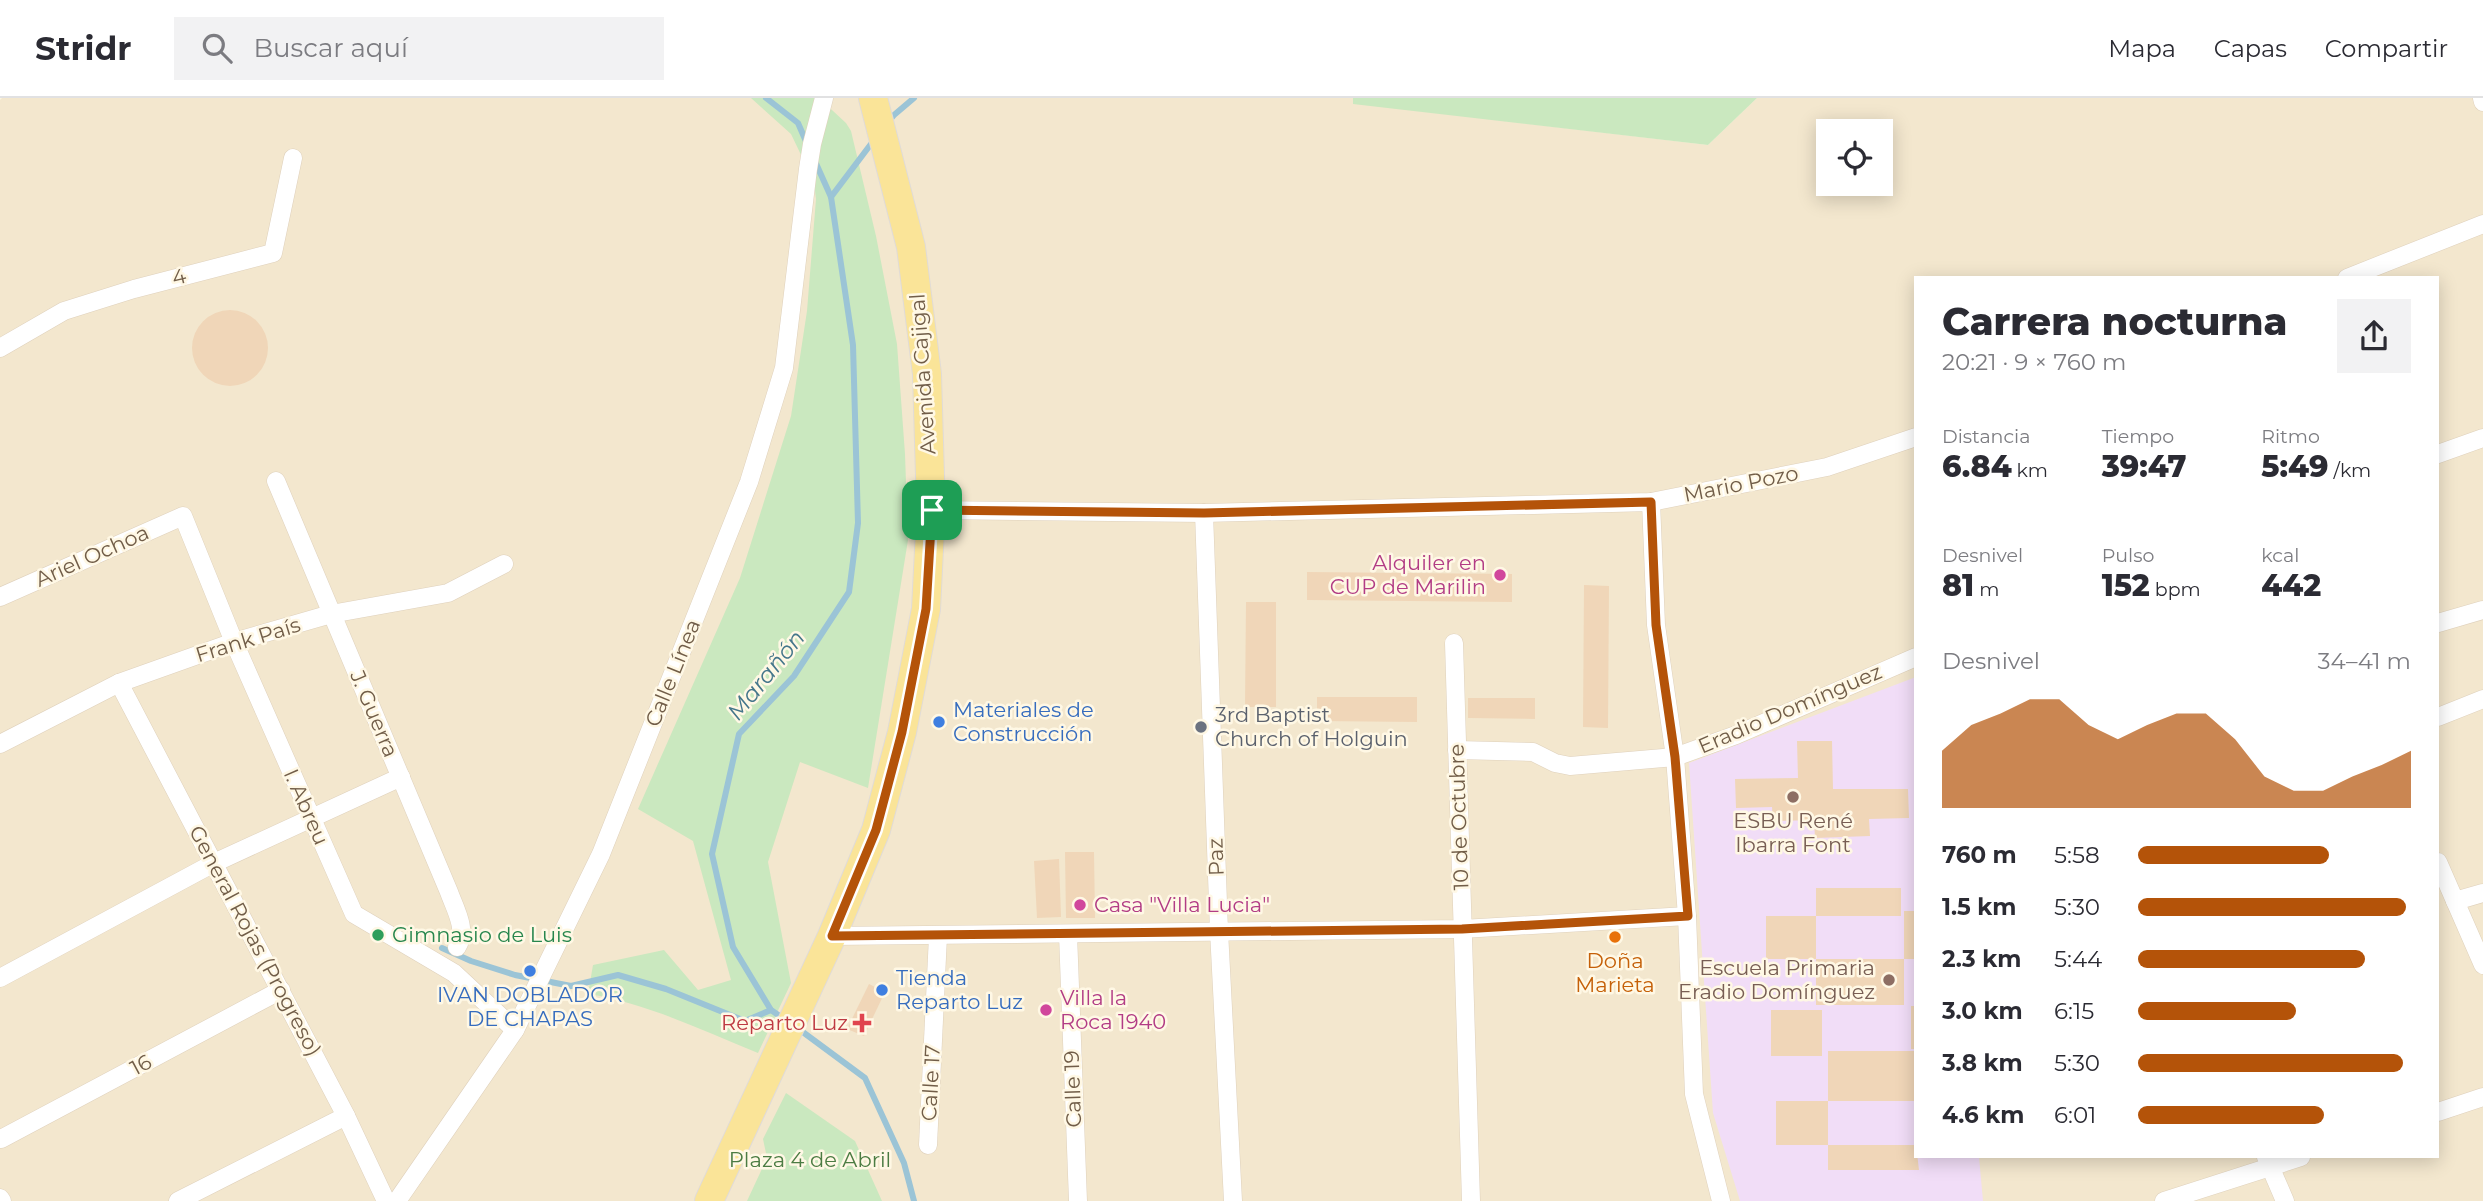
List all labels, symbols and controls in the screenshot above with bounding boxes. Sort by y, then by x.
search box [174,17,664,80]
text: Stridr [35,28,132,68]
icon: search [198,29,236,67]
text: Buscar aquí [254,32,408,64]
text: Mapa [2108,34,2176,63]
text: Capas [2214,34,2287,63]
text: Compartir [2325,34,2448,63]
map controls [1816,119,1893,196]
button: locate [1816,119,1893,196]
street label: 4 [169,263,189,290]
street label: Avenida Cajigal [904,293,941,455]
text: Carrera nocturna [1942,298,2287,345]
button: share [2337,299,2411,373]
text: 20:21 · 9 × 760 m [1942,348,2126,376]
text: Distancia [1942,425,2030,448]
text: Tiempo [2102,425,2174,448]
text: Ritmo [2261,425,2320,448]
text: 6.84 [1942,448,2012,485]
text: 39:47 [2102,448,2187,485]
text: 5:49 [2261,448,2328,485]
text: km [2012,459,2048,482]
text: /km [2328,459,2371,482]
street label: Mario Pozo [1681,460,1800,507]
pin [902,480,962,540]
icon: arrive [913,491,951,529]
street label: Ariel Ochoa [31,519,153,592]
text: Desnivel [1942,544,2023,567]
text: Pulso [2102,544,2154,567]
text: kcal [2261,544,2299,567]
place label: Alquiler en CUP de Marilin [1330,550,1486,599]
marker: Alquiler en CUP de Marilin [1492,567,1508,583]
text: 81 [1942,567,1974,604]
text: 152 [2102,567,2150,604]
text: 442 [2261,567,2321,604]
text: m [1974,578,1999,601]
text: bpm [2150,578,2201,601]
street label: Frank País [192,612,303,667]
street label: Calle Línea [640,615,705,730]
water label: Marañón [721,624,811,726]
text: Desnivel [1942,647,2040,675]
text: 34–41 m [2318,647,2411,675]
street label: Eradio Domínguez [1694,659,1885,759]
street label: J. Guerra [345,666,404,761]
place label: Materiales de Construcción [953,697,1094,746]
place label: 3rd Baptist Church of Holguin [1215,702,1408,751]
marker: Materiales de Construcción [931,714,947,730]
marker: 3rd Baptist Church of Holguin [1193,719,1209,735]
street label: 10 de Octubre [1443,743,1474,891]
street label: I. Abreu [279,765,334,849]
marker: ESBU René Ibarra Font [1785,789,1801,805]
place label: ESBU René Ibarra Font [1733,808,1853,857]
street label: General Rojas (Progreso) [184,821,327,1060]
street label: Paz [1202,838,1229,876]
text: 760 m [1942,841,2017,869]
text: 5:58 [2054,841,2100,869]
place label: Casa "Villa Lucia" [1094,892,1270,917]
text: 1.5 km [1942,893,2016,921]
text: 5:30 [2054,893,2100,921]
marker: Casa "Villa Lucia" [1072,897,1088,913]
place label: Gimnasio de Luis [392,922,572,947]
marker: Gimnasio de Luis [370,927,386,943]
marker: Doña Marieta [1607,929,1623,945]
text: 2.3 km [1942,945,2021,973]
text: 5:44 [2054,945,2102,973]
place label: Doña Marieta [1575,948,1655,997]
place label: Escuela Primaria Eradio Domínguez [1678,955,1875,1004]
marker: IVAN DOBLADOR DE CHAPAS [522,963,538,979]
place label: Tienda Reparto Luz [896,965,1023,1014]
marker: Escuela Primaria Eradio Domínguez [1881,972,1897,988]
place label: IVAN DOBLADOR DE CHAPAS [437,982,623,1031]
marker: Tienda Reparto Luz [874,982,890,998]
place label: Villa la Roca 1940 [1060,985,1166,1034]
text: 3.0 km [1942,997,2023,1025]
text: 6:15 [2054,997,2094,1025]
marker: Villa la Roca 1940 [1038,1002,1054,1018]
place label: Reparto Luz [721,1010,848,1035]
marker: Reparto Luz [854,1015,870,1031]
street label: Calle 17 [916,1044,945,1122]
street label: 16 [126,1049,156,1080]
text: 3.8 km [1942,1049,2023,1077]
text: 5:30 [2054,1049,2100,1077]
street label: Calle 19 [1059,1050,1086,1128]
text: 4.6 km [1942,1101,2024,1129]
text: 6:01 [2054,1101,2096,1129]
park label: Plaza 4 de Abril [729,1147,891,1172]

